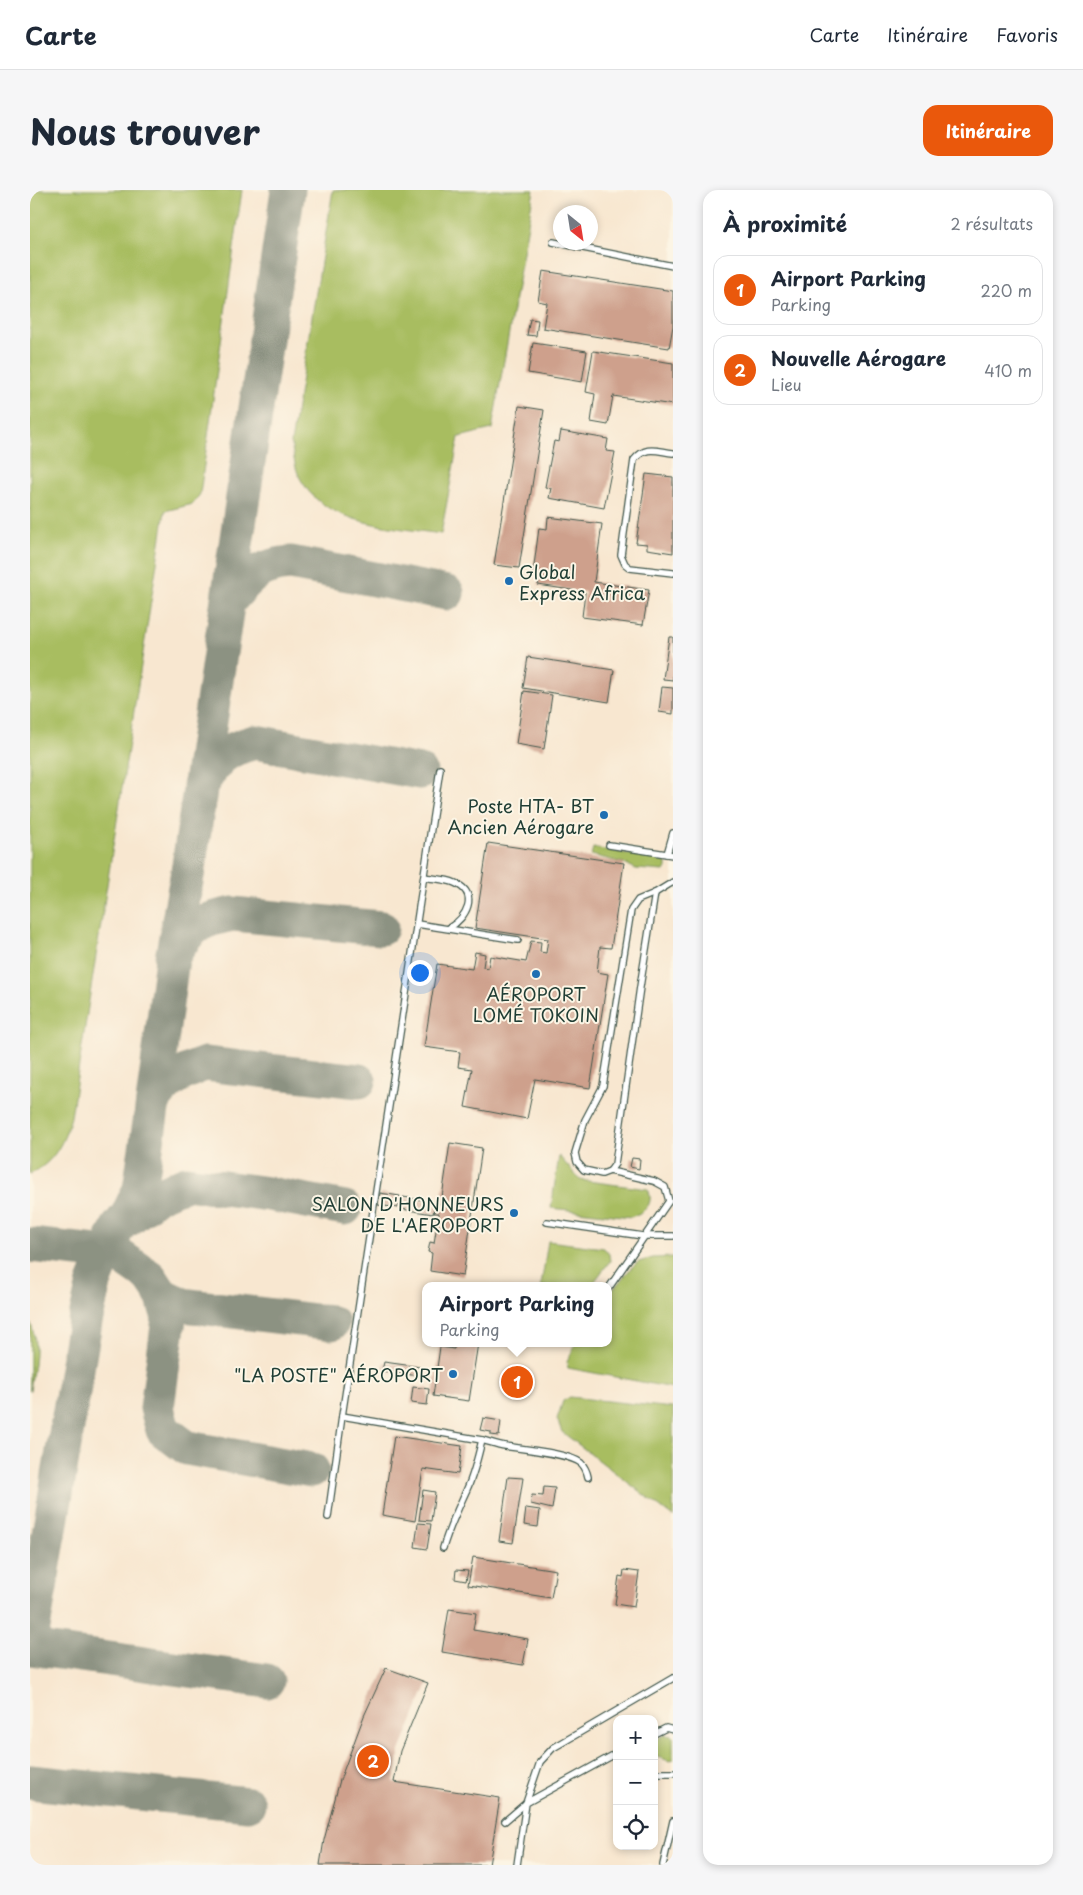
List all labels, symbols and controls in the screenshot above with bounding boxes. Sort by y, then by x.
text: Carte [25,17,97,53]
text: Carte [809,21,859,48]
text: Itinéraire [887,21,968,48]
text: Favoris [996,21,1058,48]
text: Nous trouver [30,104,260,157]
button: Itinéraire [923,105,1053,156]
north arrow [553,205,598,250]
text: À proximité [723,207,847,239]
text: 2 résultats [950,211,1033,235]
text: Airport Parking [771,264,926,292]
text: 1 [736,278,744,302]
text: 220 m [981,278,1032,302]
text: Parking [771,292,831,316]
text: Nouvelle Aérogare [771,344,946,372]
text: 2 [734,358,746,382]
text: 410 m [984,358,1032,382]
text: Lieu [771,372,802,396]
place label: Global Express Africa [519,558,646,606]
marker: Global Express Africa [503,575,515,587]
place label: Poste HTA- BT Ancien Aérogare [447,792,595,840]
marker: Poste HTA- BT Ancien Aérogare [598,809,610,821]
your location [407,960,433,986]
marker: AÉROPORT LOMÉ TOKOIN [530,968,542,980]
place label: AÉROPORT LOMÉ TOKOIN [473,980,599,1028]
place label: SALON D'HONNEURS DE L'AEROPORT [311,1190,505,1238]
marker: SALON D'HONNEURS DE L'AEROPORT [508,1207,520,1219]
popup [422,1282,612,1347]
text: Airport Parking [440,1289,594,1317]
text: Parking [440,1317,499,1341]
place label: "LA POSTE" AÉROPORT [234,1361,444,1388]
pin: 1 [501,1363,533,1401]
marker: "LA POSTE" AÉROPORT [447,1368,459,1380]
map controls [613,1715,658,1850]
button: + [613,1715,658,1760]
pin: 2 [357,1742,389,1780]
button: − [613,1760,658,1805]
button: locate [613,1805,658,1850]

